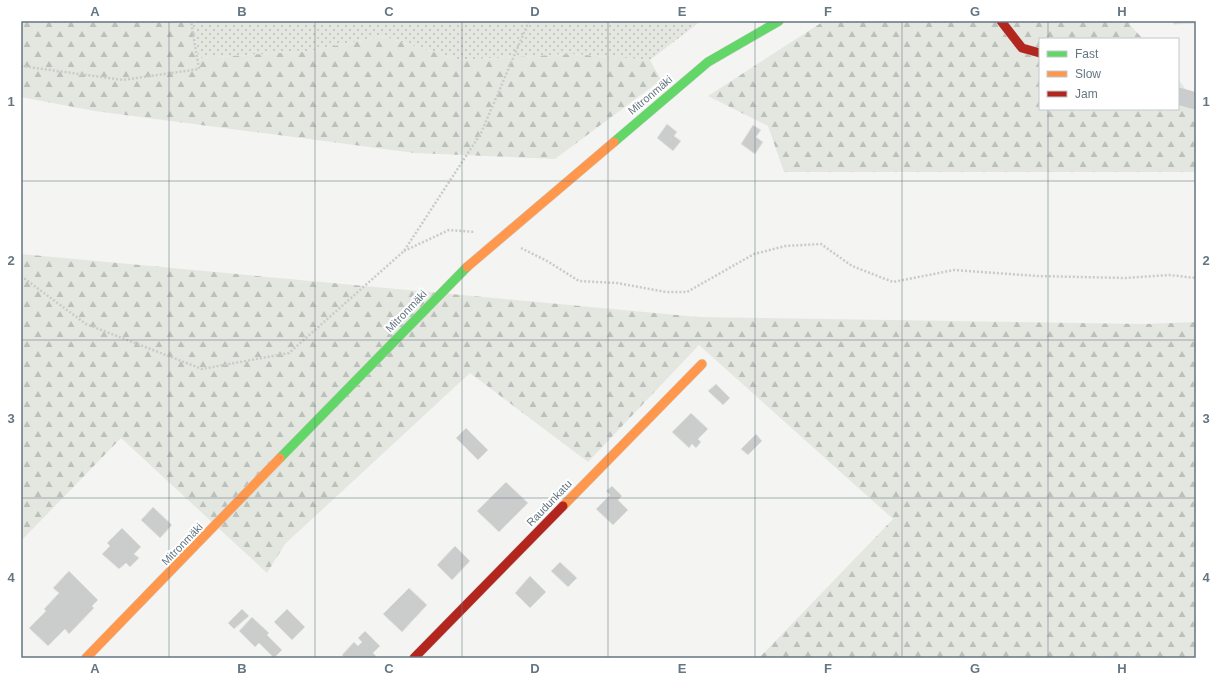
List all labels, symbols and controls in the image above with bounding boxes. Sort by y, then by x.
text: A [90,4,100,19]
text: B [237,4,247,19]
text: C [384,4,394,19]
text: D [530,4,540,19]
text: E [678,4,687,19]
text: F [824,4,832,19]
text: G [970,4,980,19]
text: H [1117,4,1127,19]
legend [1039,38,1179,110]
text: Fast [1075,47,1099,61]
text: Slow [1075,67,1101,81]
street label: Mitronmäki [626,73,674,117]
text: Jam [1075,87,1098,101]
text: 1 [7,94,15,109]
text: 1 [1202,94,1210,109]
text: 2 [7,253,15,268]
text: 2 [1202,253,1210,268]
street label: Mitronmäki [383,287,429,335]
text: 3 [7,411,15,426]
text: 3 [1202,411,1210,426]
street label: Raudunkatu [524,477,574,529]
street label: Mitronmäki [159,520,205,568]
text: 4 [7,570,15,585]
text: 4 [1202,570,1210,585]
text: A [90,661,100,676]
text: B [237,661,247,676]
text: C [384,661,394,676]
text: D [530,661,540,676]
text: E [678,661,687,676]
text: F [824,661,832,676]
text: G [970,661,980,676]
text: H [1117,661,1127,676]

